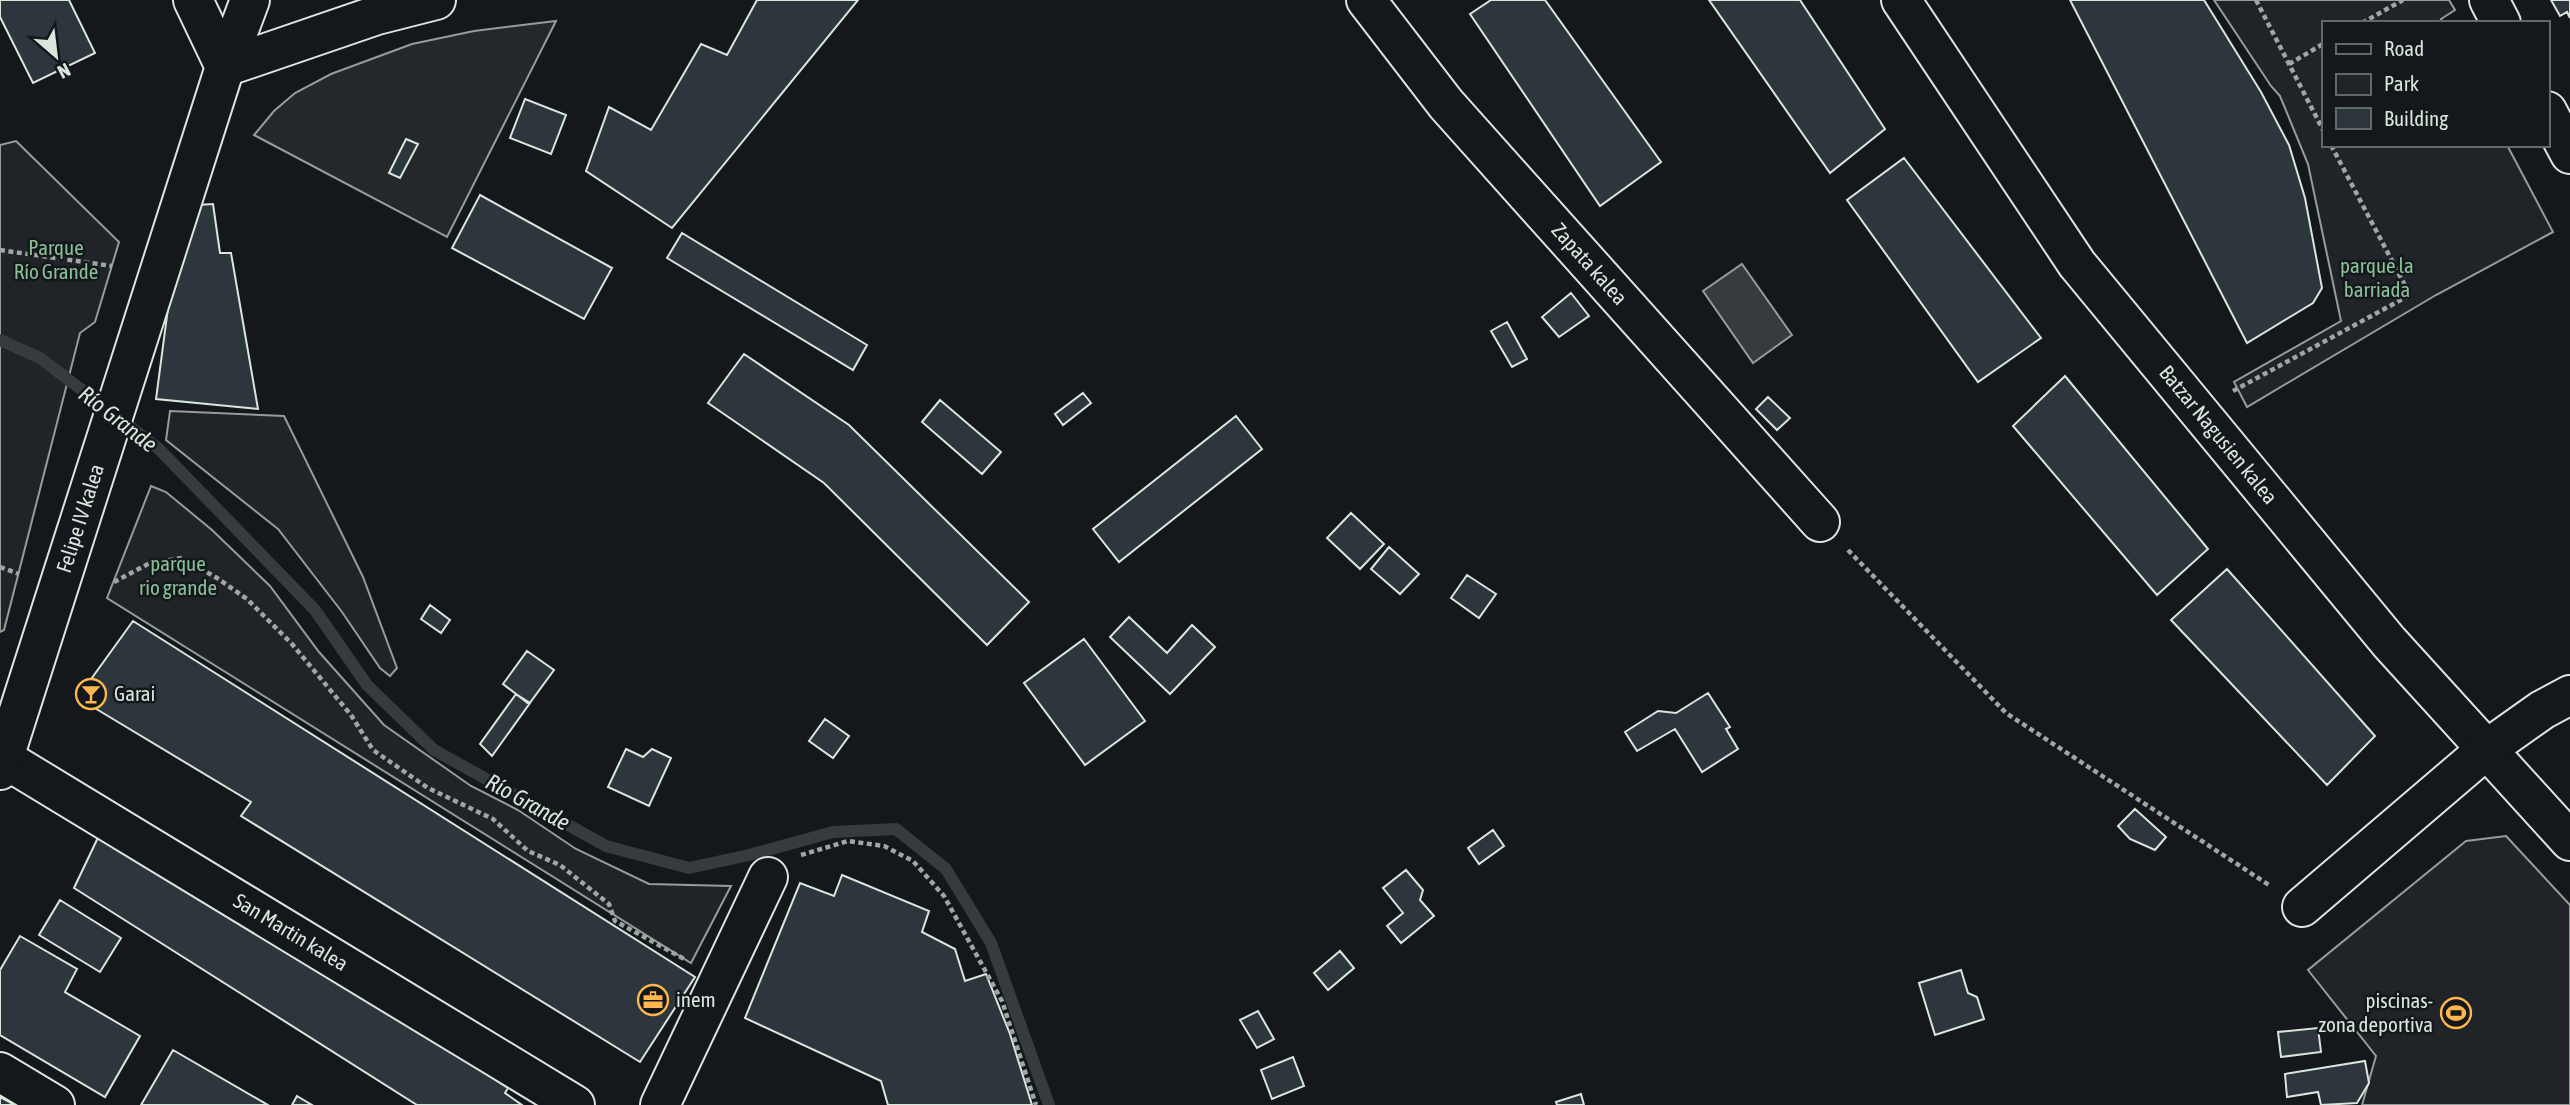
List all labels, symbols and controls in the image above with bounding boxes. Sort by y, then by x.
north arrow [21,21,91,91]
legend [2322,21,2549,147]
text: Road [2384,36,2424,60]
text: N [54,59,74,83]
text: Park [2384,71,2419,95]
text: Building [2384,106,2448,130]
street label: Zapata kalea [1547,218,1633,309]
park label: Parque Río Grande [14,235,98,283]
park label: parque la barriada [2340,253,2414,301]
street label: Batzar Nagusien kalea [2155,360,2283,508]
water label: Río Grande [74,380,162,458]
street label: Felipe IV kalea [51,461,108,576]
park label: parque rio grande [139,551,217,599]
bar icon: Garai [74,677,108,711]
place label: Garai [114,681,155,705]
water label: Río Grande [481,768,575,836]
street label: San Martin kalea [230,888,353,975]
office icon: inem [636,983,670,1017]
place label: inem [676,987,716,1011]
place label: piscinas- zona deportiva [2319,988,2433,1036]
sports icon: piscinas- zona deportiva [2439,996,2473,1030]

